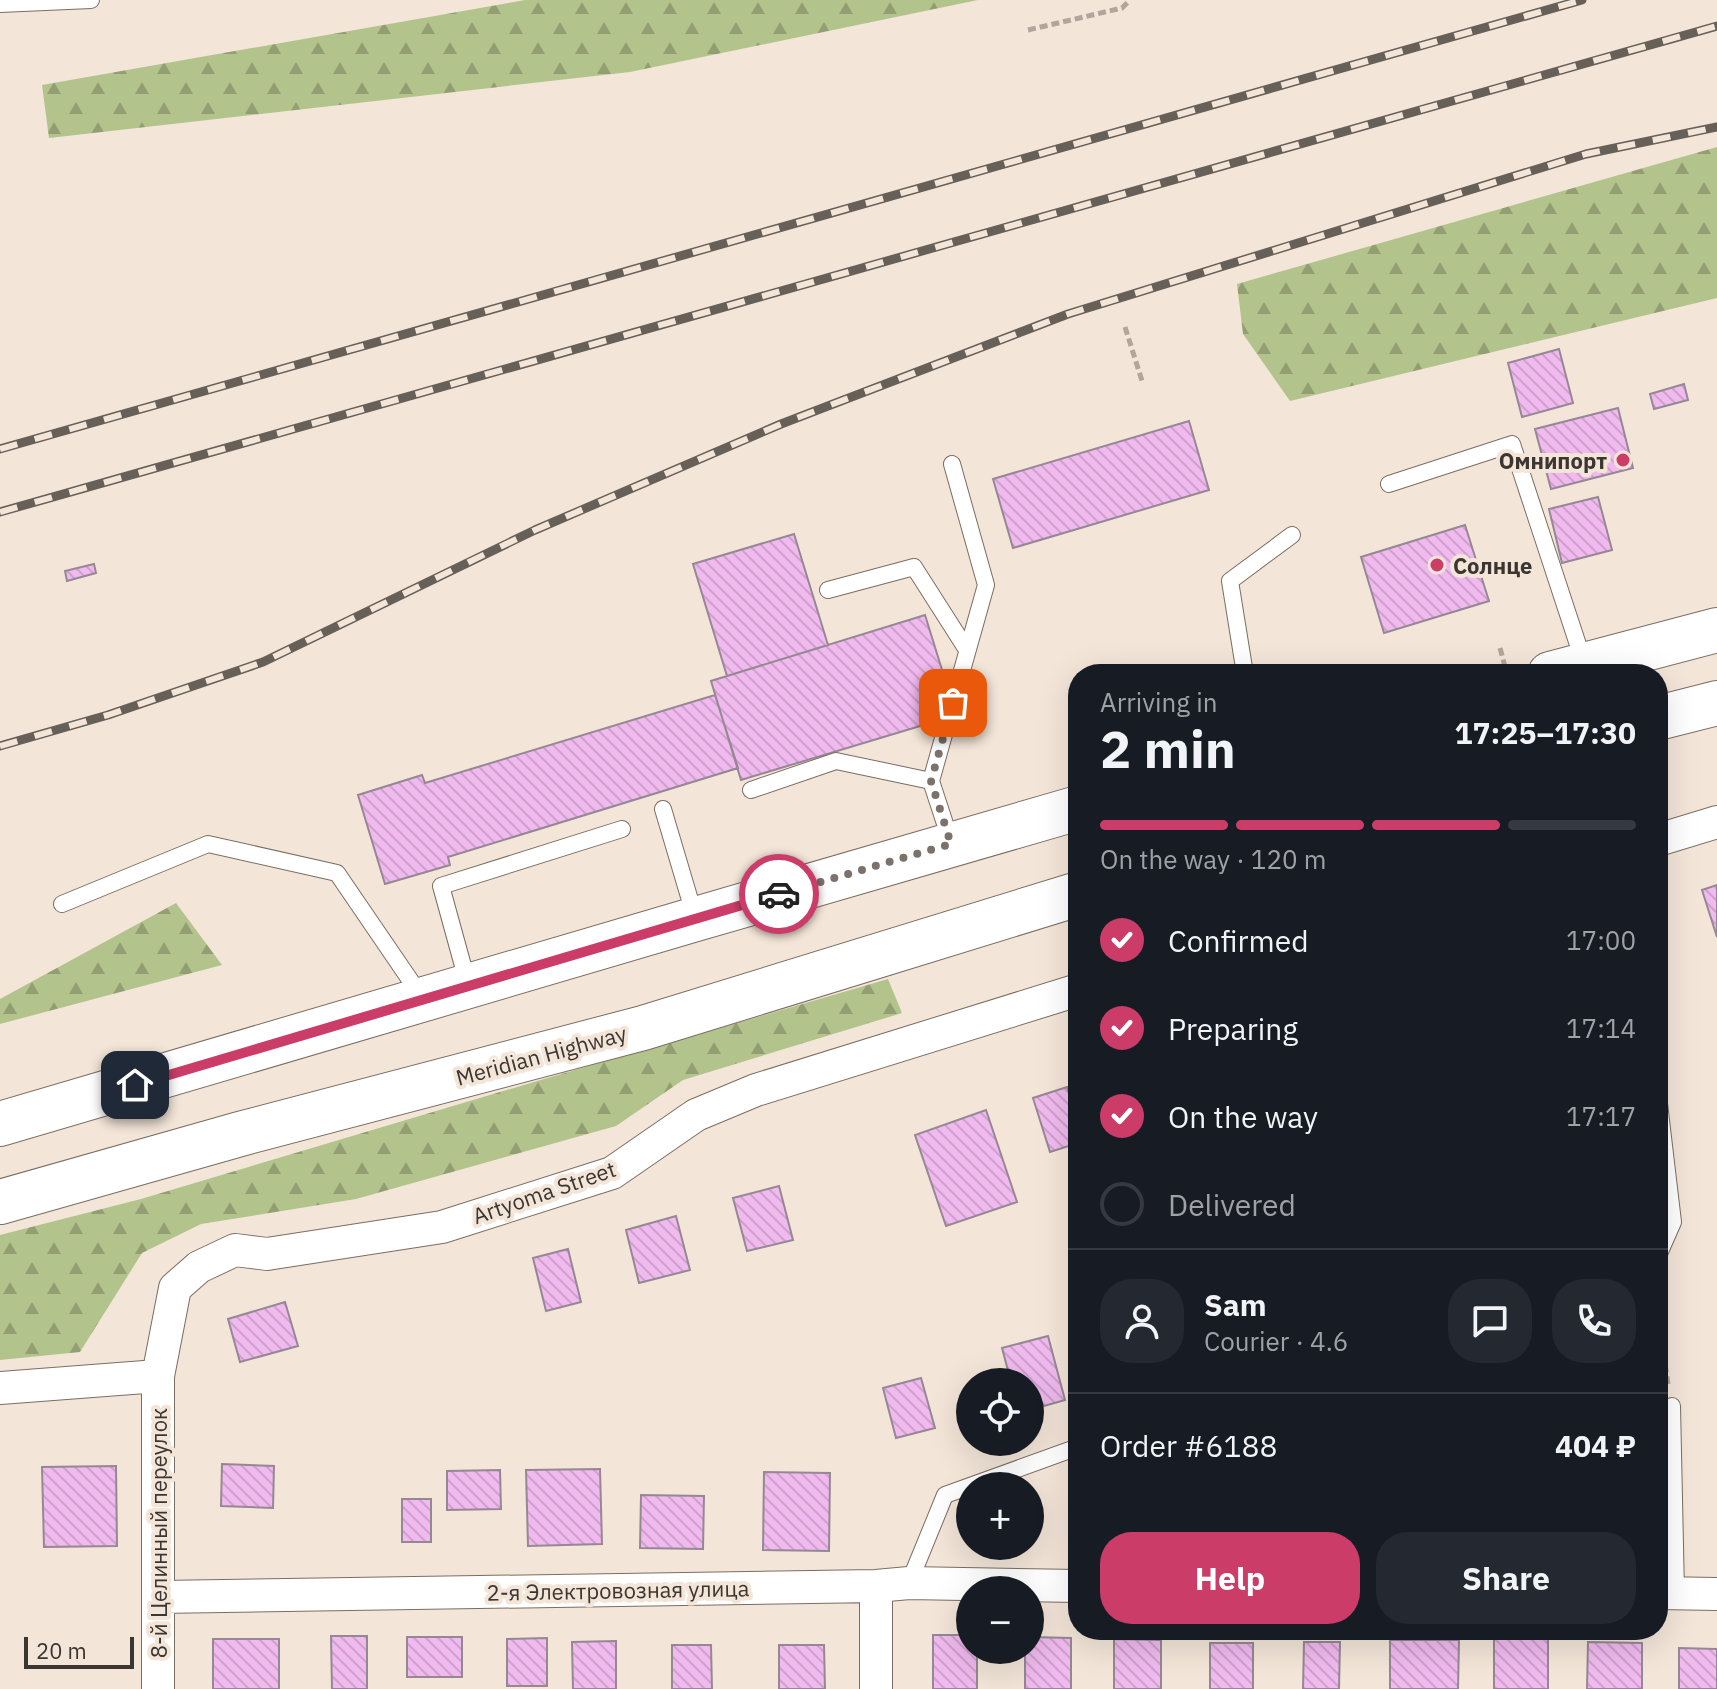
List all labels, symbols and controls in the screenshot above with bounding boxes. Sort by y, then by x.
place label: Омнипорт [1499,446,1607,475]
marker: Омнипорт [1614,451,1632,469]
place label: Солнце [1453,551,1532,580]
marker: Солнце [1428,556,1446,574]
pin [919,669,987,737]
icon: bag [931,681,975,725]
text: Arriving in [1100,685,1217,719]
text: 17:25–17:30 [1455,713,1636,752]
text: 2 min [1100,715,1236,782]
text: On the way · 120 m [1100,842,1326,876]
courier [739,854,819,934]
icon: car [757,872,801,916]
icon: check [1100,918,1144,962]
text: Confirmed [1168,921,1309,960]
text: 17:00 [1566,923,1636,957]
icon: check [1100,1006,1144,1050]
text: Preparing [1168,1009,1298,1048]
text: 17:14 [1566,1011,1636,1045]
street label: Meridian Highway [452,1018,630,1092]
pin [101,1051,169,1119]
icon: home [113,1063,157,1107]
icon: check [1100,1094,1144,1138]
text: On the way [1168,1097,1318,1136]
text: 17:17 [1566,1099,1636,1133]
street label: Artyoma Street [469,1154,619,1230]
text: Delivered [1168,1185,1296,1224]
button: person [1100,1279,1184,1363]
button: chat [1448,1279,1532,1363]
button: phone [1552,1279,1636,1363]
text: Sam [1204,1285,1267,1324]
text: Courier · 4.6 [1204,1324,1348,1358]
map controls [956,1368,1044,1664]
button: locate [956,1368,1044,1456]
street label: 8-й Целинный переулок [144,1408,173,1658]
text: Order #6188 [1100,1426,1277,1465]
text: 404 ₽ [1555,1426,1636,1465]
button: + [956,1472,1044,1560]
button: Help [1100,1532,1360,1624]
button: Share [1376,1532,1636,1624]
street label: 2-я Электровозная улица [486,1573,750,1607]
button: − [956,1576,1044,1664]
scale bar [24,1633,134,1669]
text: 20 m [36,1636,87,1665]

